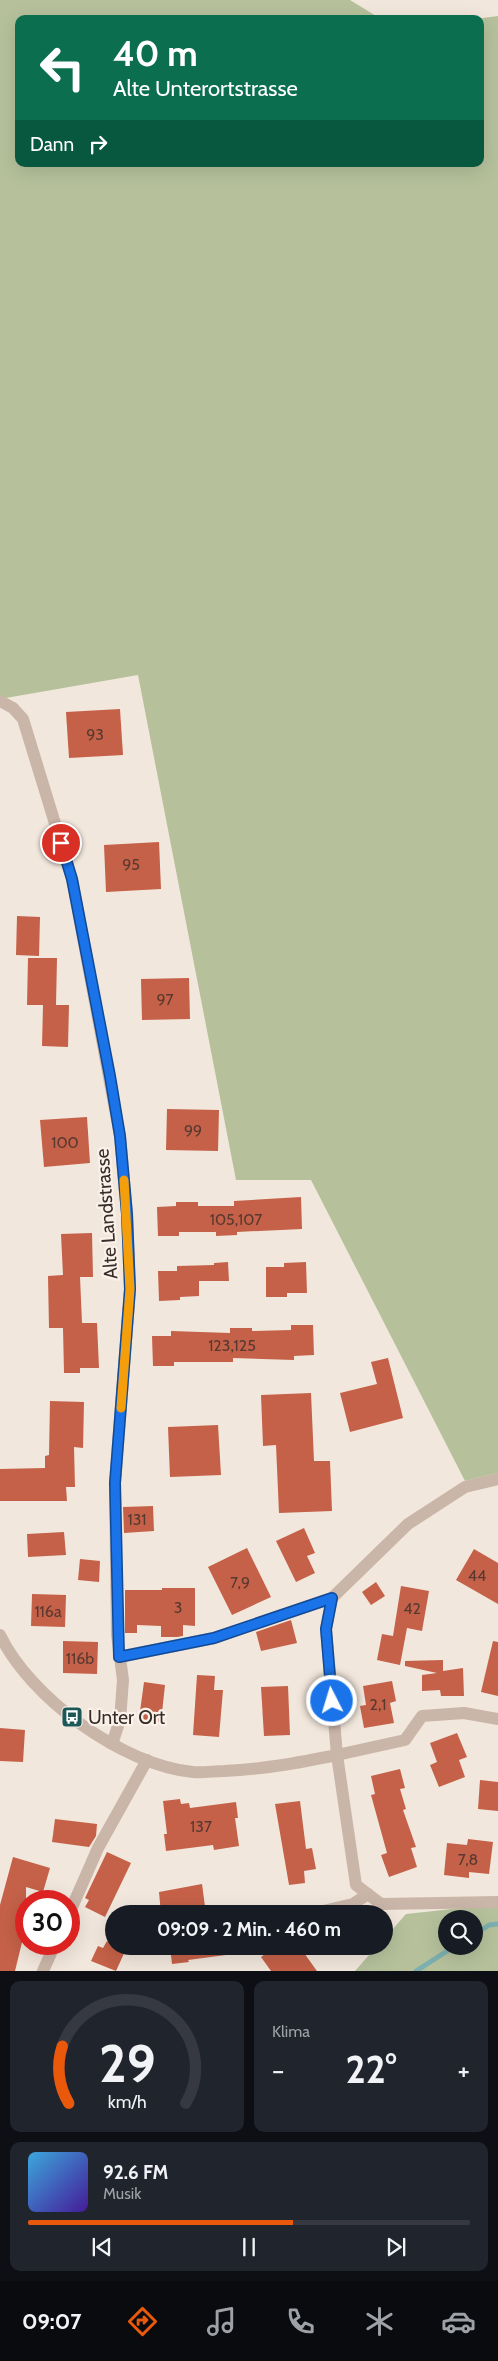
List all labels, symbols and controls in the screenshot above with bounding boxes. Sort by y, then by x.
text: 40 m [113,32,198,75]
icon: left [30,35,95,100]
text: Alte Unterortstrasse [113,75,298,102]
icon: right [84,130,112,158]
text: Dann [30,133,74,156]
house number: 93 [86,725,104,744]
pin [40,822,82,864]
icon: arrive [47,829,75,857]
house number: 95 [122,855,140,874]
house number: 97 [156,990,174,1009]
house number: 99 [184,1121,202,1140]
house number: 100 [51,1133,79,1152]
street label: Alte Landstrasse [90,1148,123,1280]
house number: 105,107 [210,1210,262,1229]
house number: 123,125 [208,1336,256,1355]
house number: 131 [127,1510,147,1529]
house number: 44 [468,1566,486,1585]
house number: 7,9 [230,1573,250,1592]
house number: 3 [174,1598,182,1617]
house number: 42 [403,1599,421,1618]
house number: 116a [34,1602,62,1621]
house number: 116b [66,1649,94,1668]
position arrow [305,1674,357,1726]
house number: 2,1 [370,1695,386,1714]
bus stop icon: Unter Ort [60,1705,84,1729]
place label: Unter Ort [88,1706,166,1729]
house number: 137 [190,1817,212,1836]
house number: 7,8 [458,1850,478,1869]
speed limit sign: 30 [15,1890,80,1955]
map controls [438,1910,483,1955]
button: search [438,1910,483,1955]
text: 09:09 · 2 Min. · 460 m [157,1918,341,1941]
text: Klima [272,2022,310,2041]
text: 29 [99,2032,155,2095]
text: 22° [345,2046,397,2093]
text: − [272,2053,284,2087]
text: + [458,2053,470,2087]
text: km/h [107,2091,147,2112]
text: 92.6 FM [103,2161,168,2184]
text: Musik [103,2184,141,2203]
icon: previous [88,2233,116,2261]
icon: pause [235,2233,263,2261]
icon: next [382,2233,410,2261]
icon: directions [125,2304,160,2339]
icon: music [204,2304,239,2339]
icon: phone [283,2304,318,2339]
icon: climate [362,2304,397,2339]
icon: car [441,2304,476,2339]
text: 09:07 [22,2308,82,2335]

